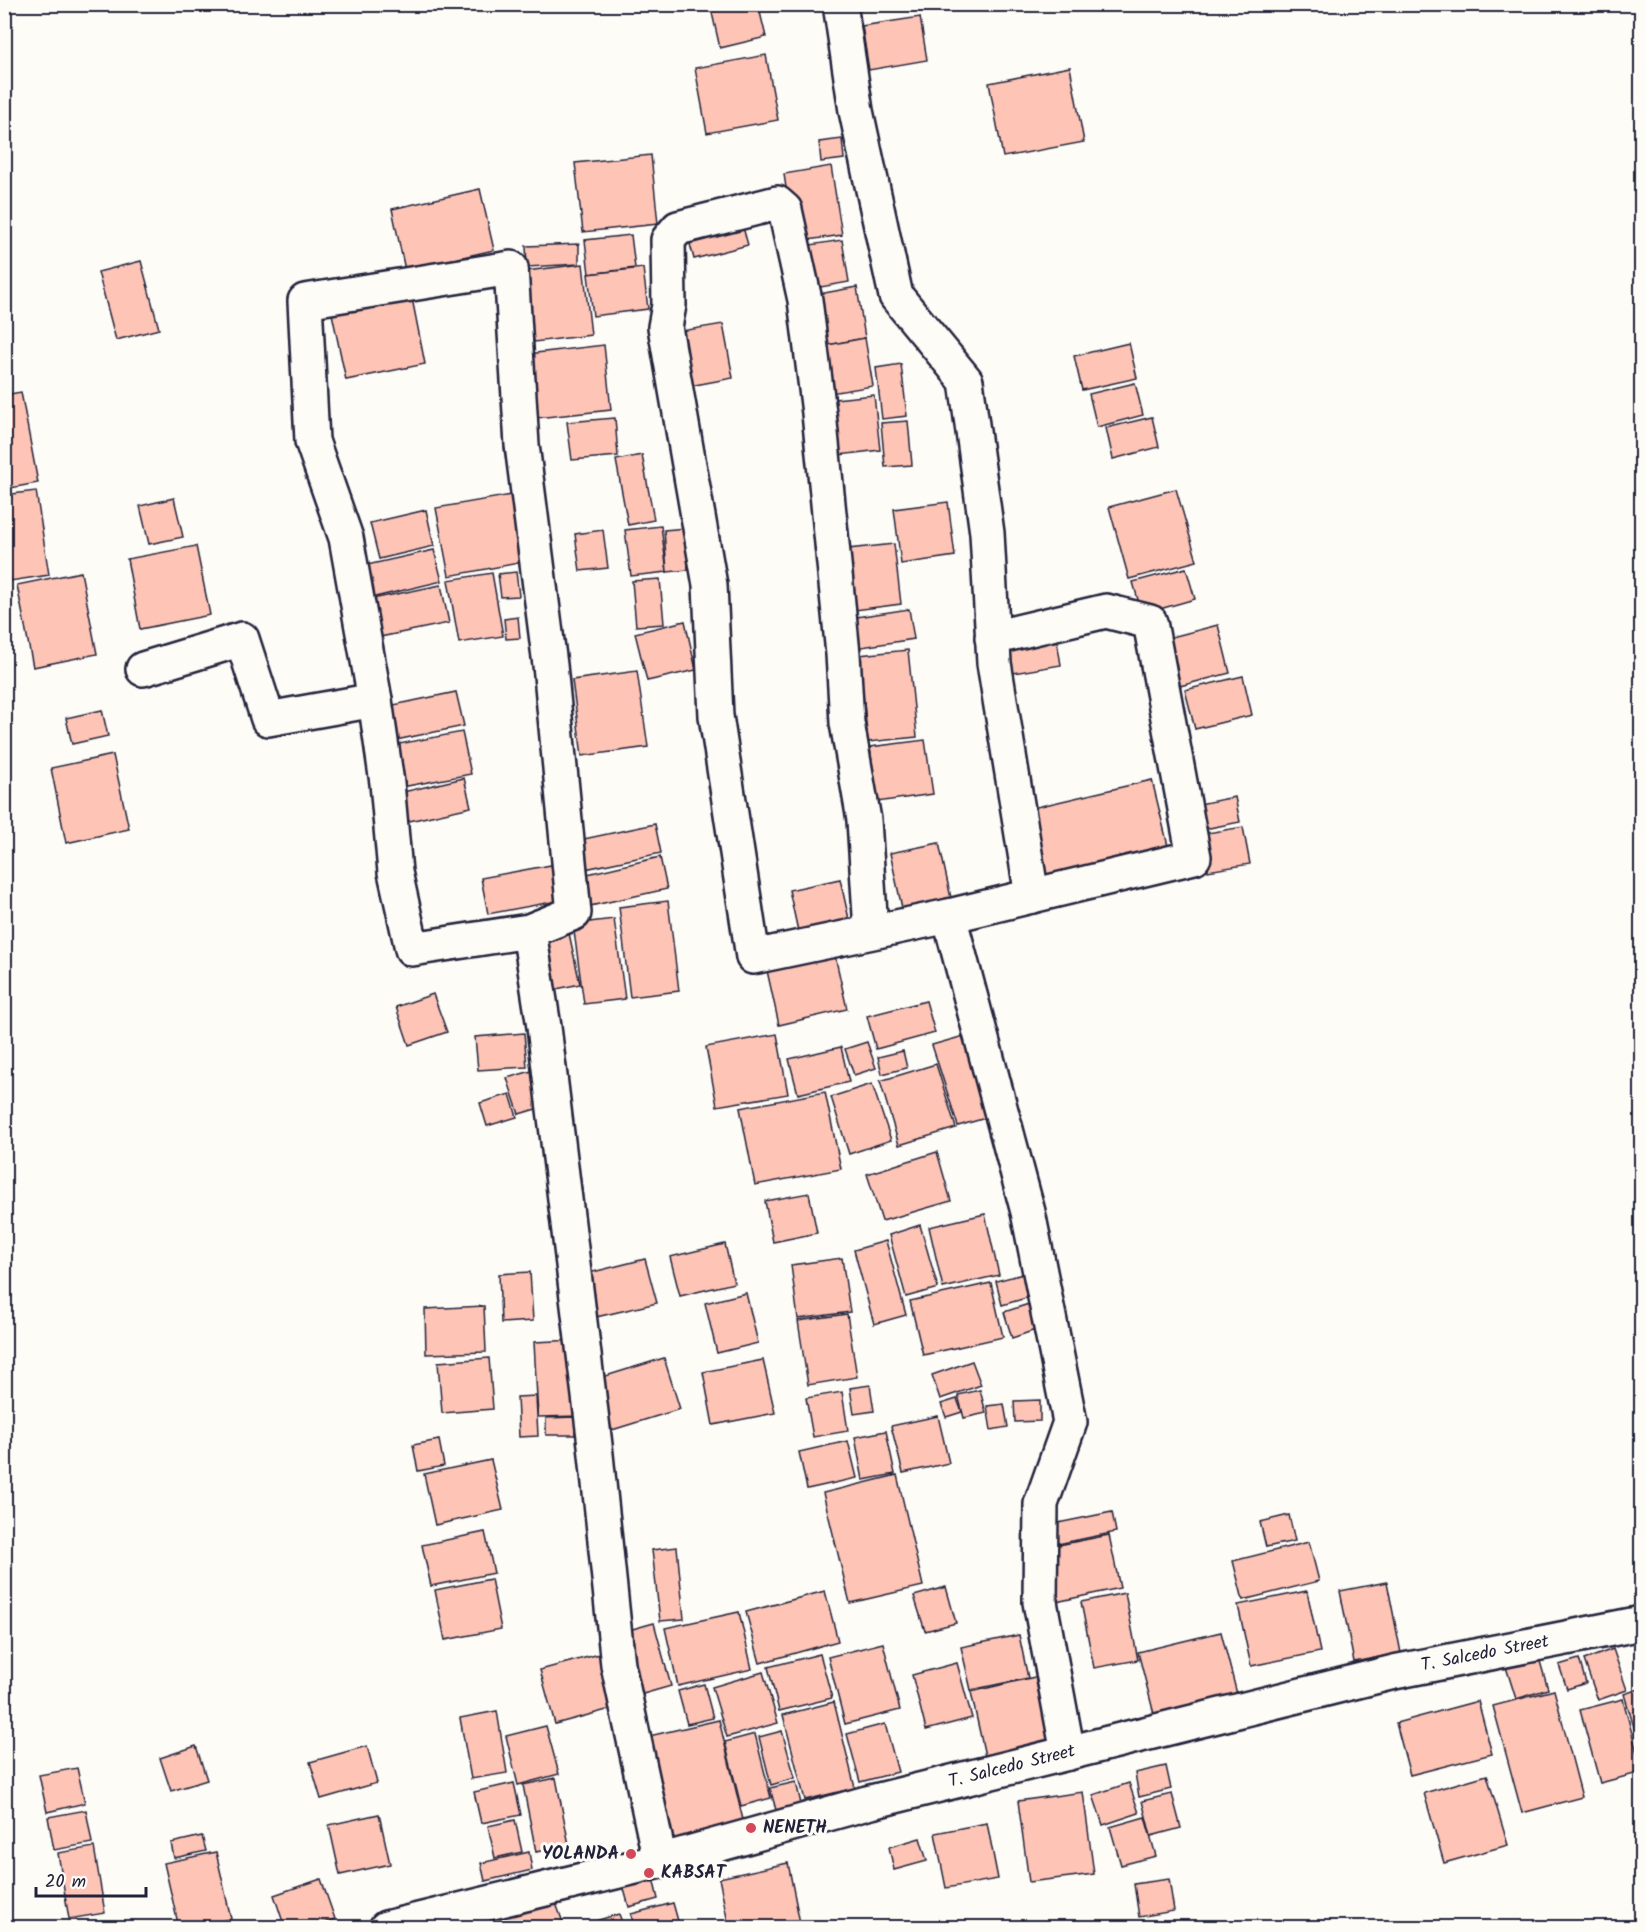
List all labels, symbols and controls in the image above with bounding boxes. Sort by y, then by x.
street label: T. Salcedo Street [1419,1627,1552,1681]
street label: T. Salcedo Street [946,1737,1079,1797]
place label: NENETH [763,1814,827,1843]
marker: NENETH [744,1821,758,1835]
place label: YOLANDA [542,1840,619,1869]
marker: YOLANDA [624,1847,638,1861]
place label: KABSAT [661,1859,728,1888]
scale bar [36,1860,146,1898]
marker: KABSAT [642,1866,656,1880]
text: 20 m [45,1868,86,1897]

